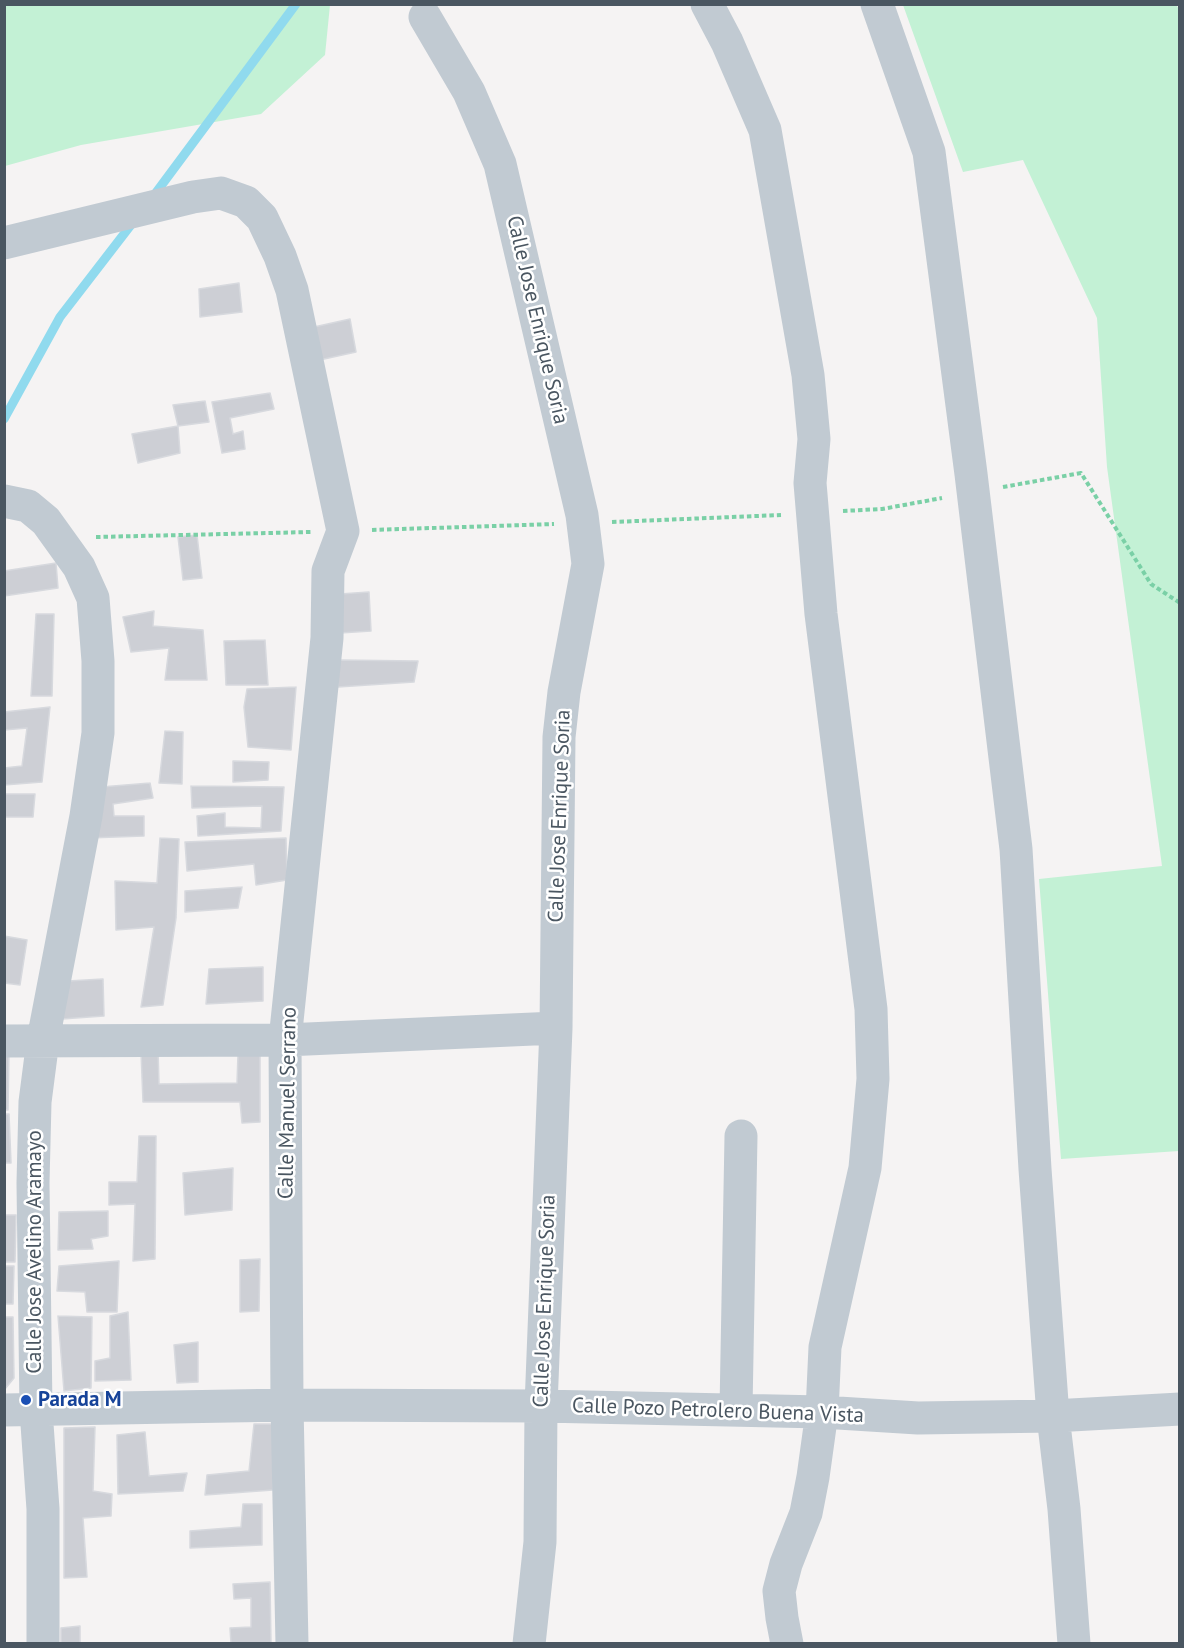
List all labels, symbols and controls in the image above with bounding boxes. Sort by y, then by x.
street label: Calle Jose Enrique Soria [501,213,573,427]
street label: Calle Jose Enrique Soria [544,709,576,923]
street label: Calle Manuel Serrano [274,1007,302,1199]
street label: Calle Jose Avelino Aramayo [22,1130,48,1374]
street label: Calle Jose Enrique Soria [529,1194,561,1408]
place label: Parada M [38,1387,121,1413]
marker: Parada M [19,1393,33,1407]
street label: Calle Pozo Petrolero Buena Vista [572,1393,864,1429]

